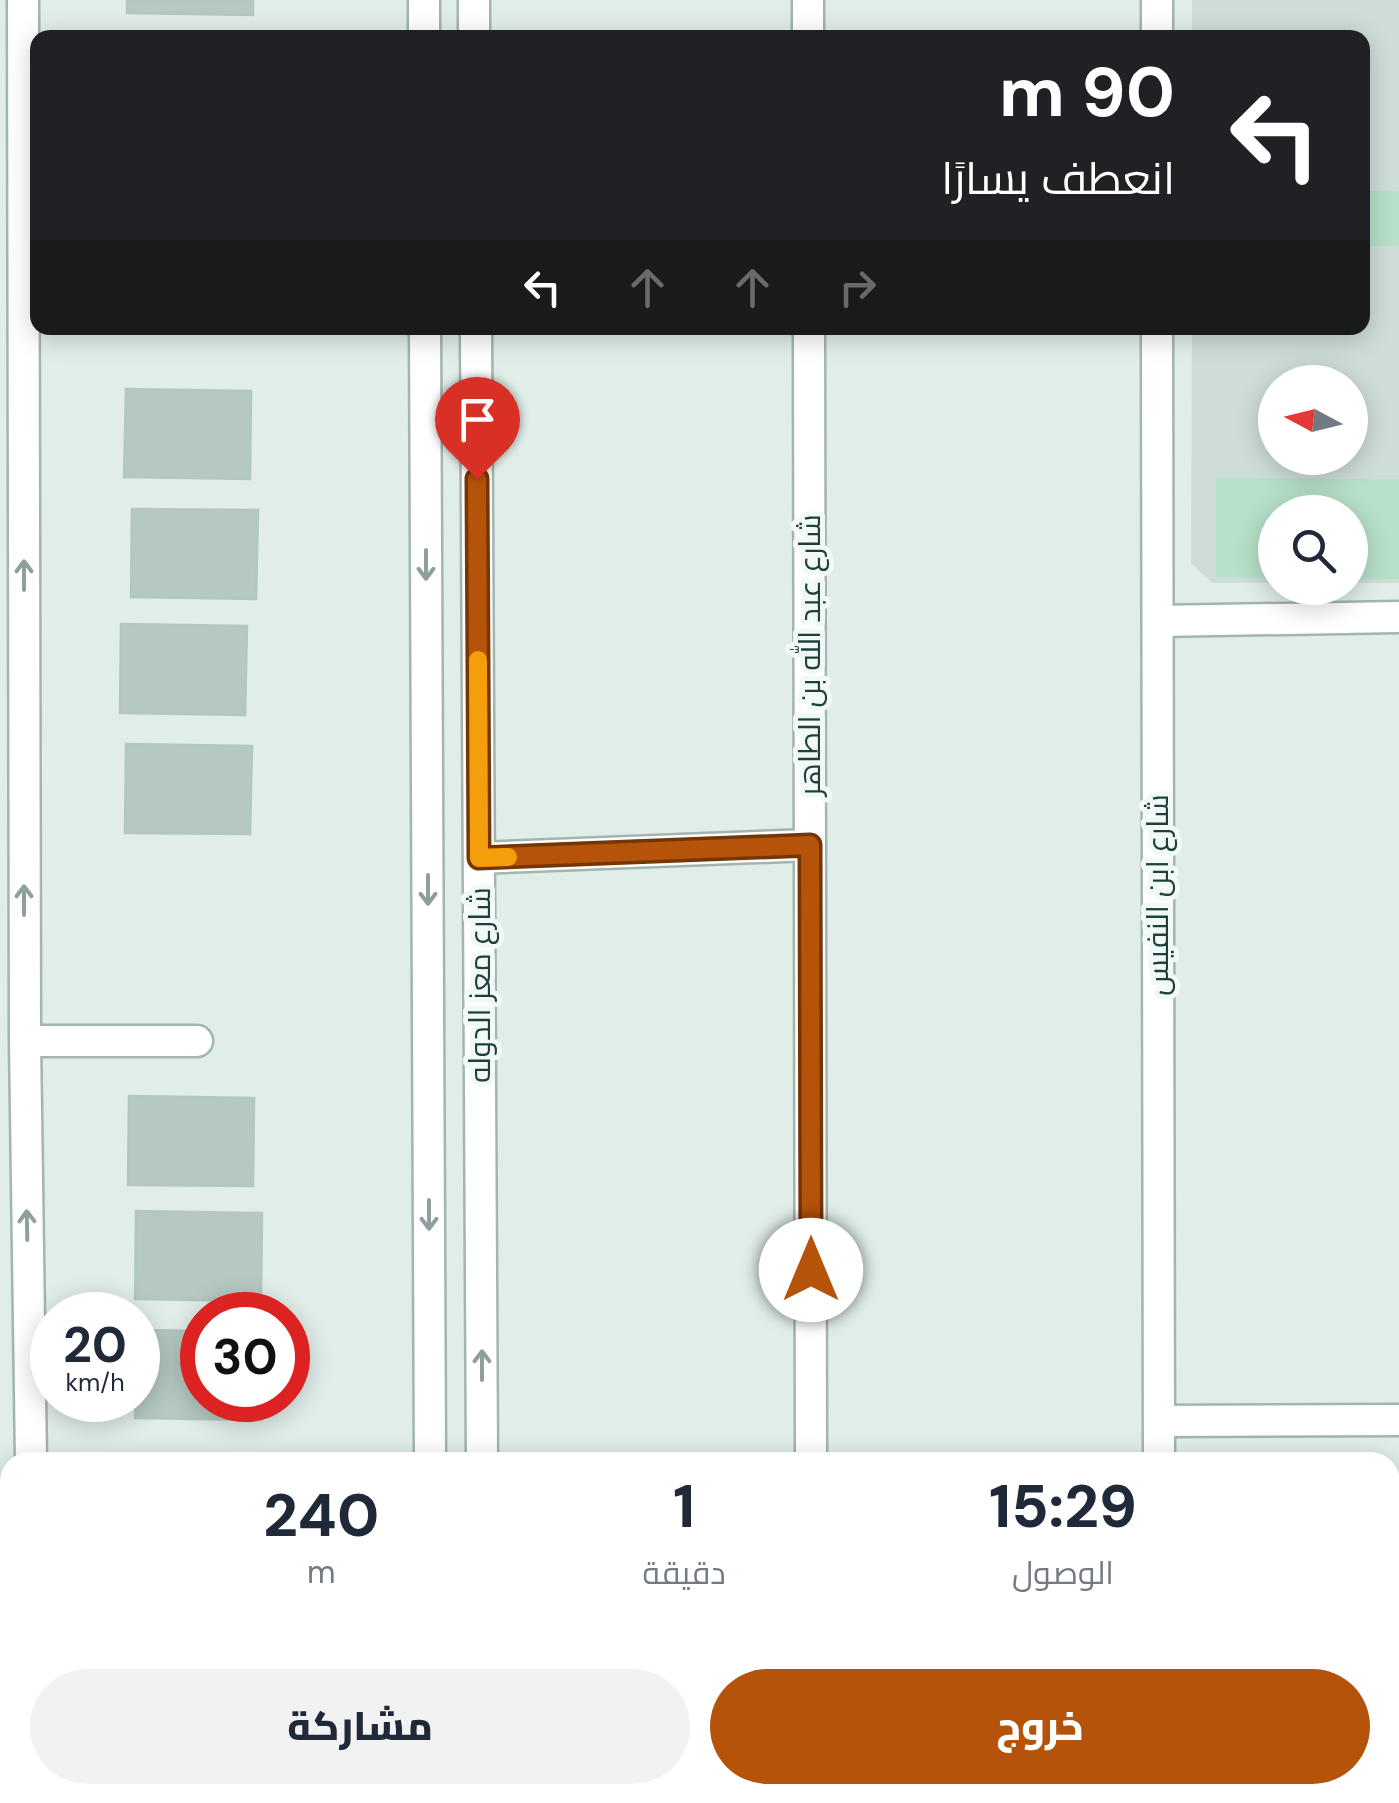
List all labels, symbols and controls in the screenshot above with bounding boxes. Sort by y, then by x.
text: 90 m [999,47,1175,138]
icon: left [1210,70,1340,200]
text: انعطف يسارًا [941,149,1175,208]
icon: left [515,260,570,315]
icon: ahead [620,260,675,315]
icon: ahead [725,260,780,315]
icon: right [830,260,885,315]
north arrow [1258,365,1368,475]
map controls [1258,365,1368,605]
pin [435,377,520,480]
icon: arrive [450,392,505,447]
button: search [1258,495,1368,605]
street label: شارع عبد الله بن الطاهر [790,514,830,798]
one-way arrow [417,548,436,580]
one-way arrow [14,560,34,592]
street label: شارع ابن النفيس [1138,794,1178,996]
one-way arrow [418,872,438,905]
one-way arrow [14,885,34,918]
street label: شارع معز الدوله [460,887,500,1083]
one-way arrow [420,1198,438,1230]
one-way arrow [18,1210,36,1242]
position arrow [759,1218,863,1322]
speed limit sign: 30 [180,1292,310,1422]
text: 20 [63,1312,127,1378]
one-way arrow [472,1350,492,1382]
text: km/h [65,1366,125,1399]
text: 1 [673,1467,695,1546]
text: 15:29 [989,1467,1137,1546]
text: 240 [263,1476,379,1555]
text: m [307,1551,336,1593]
text: دقيقة [643,1552,726,1594]
text: الوصول [1012,1552,1114,1594]
button: مشاركة [30,1669,690,1784]
button: خروج [710,1669,1370,1784]

